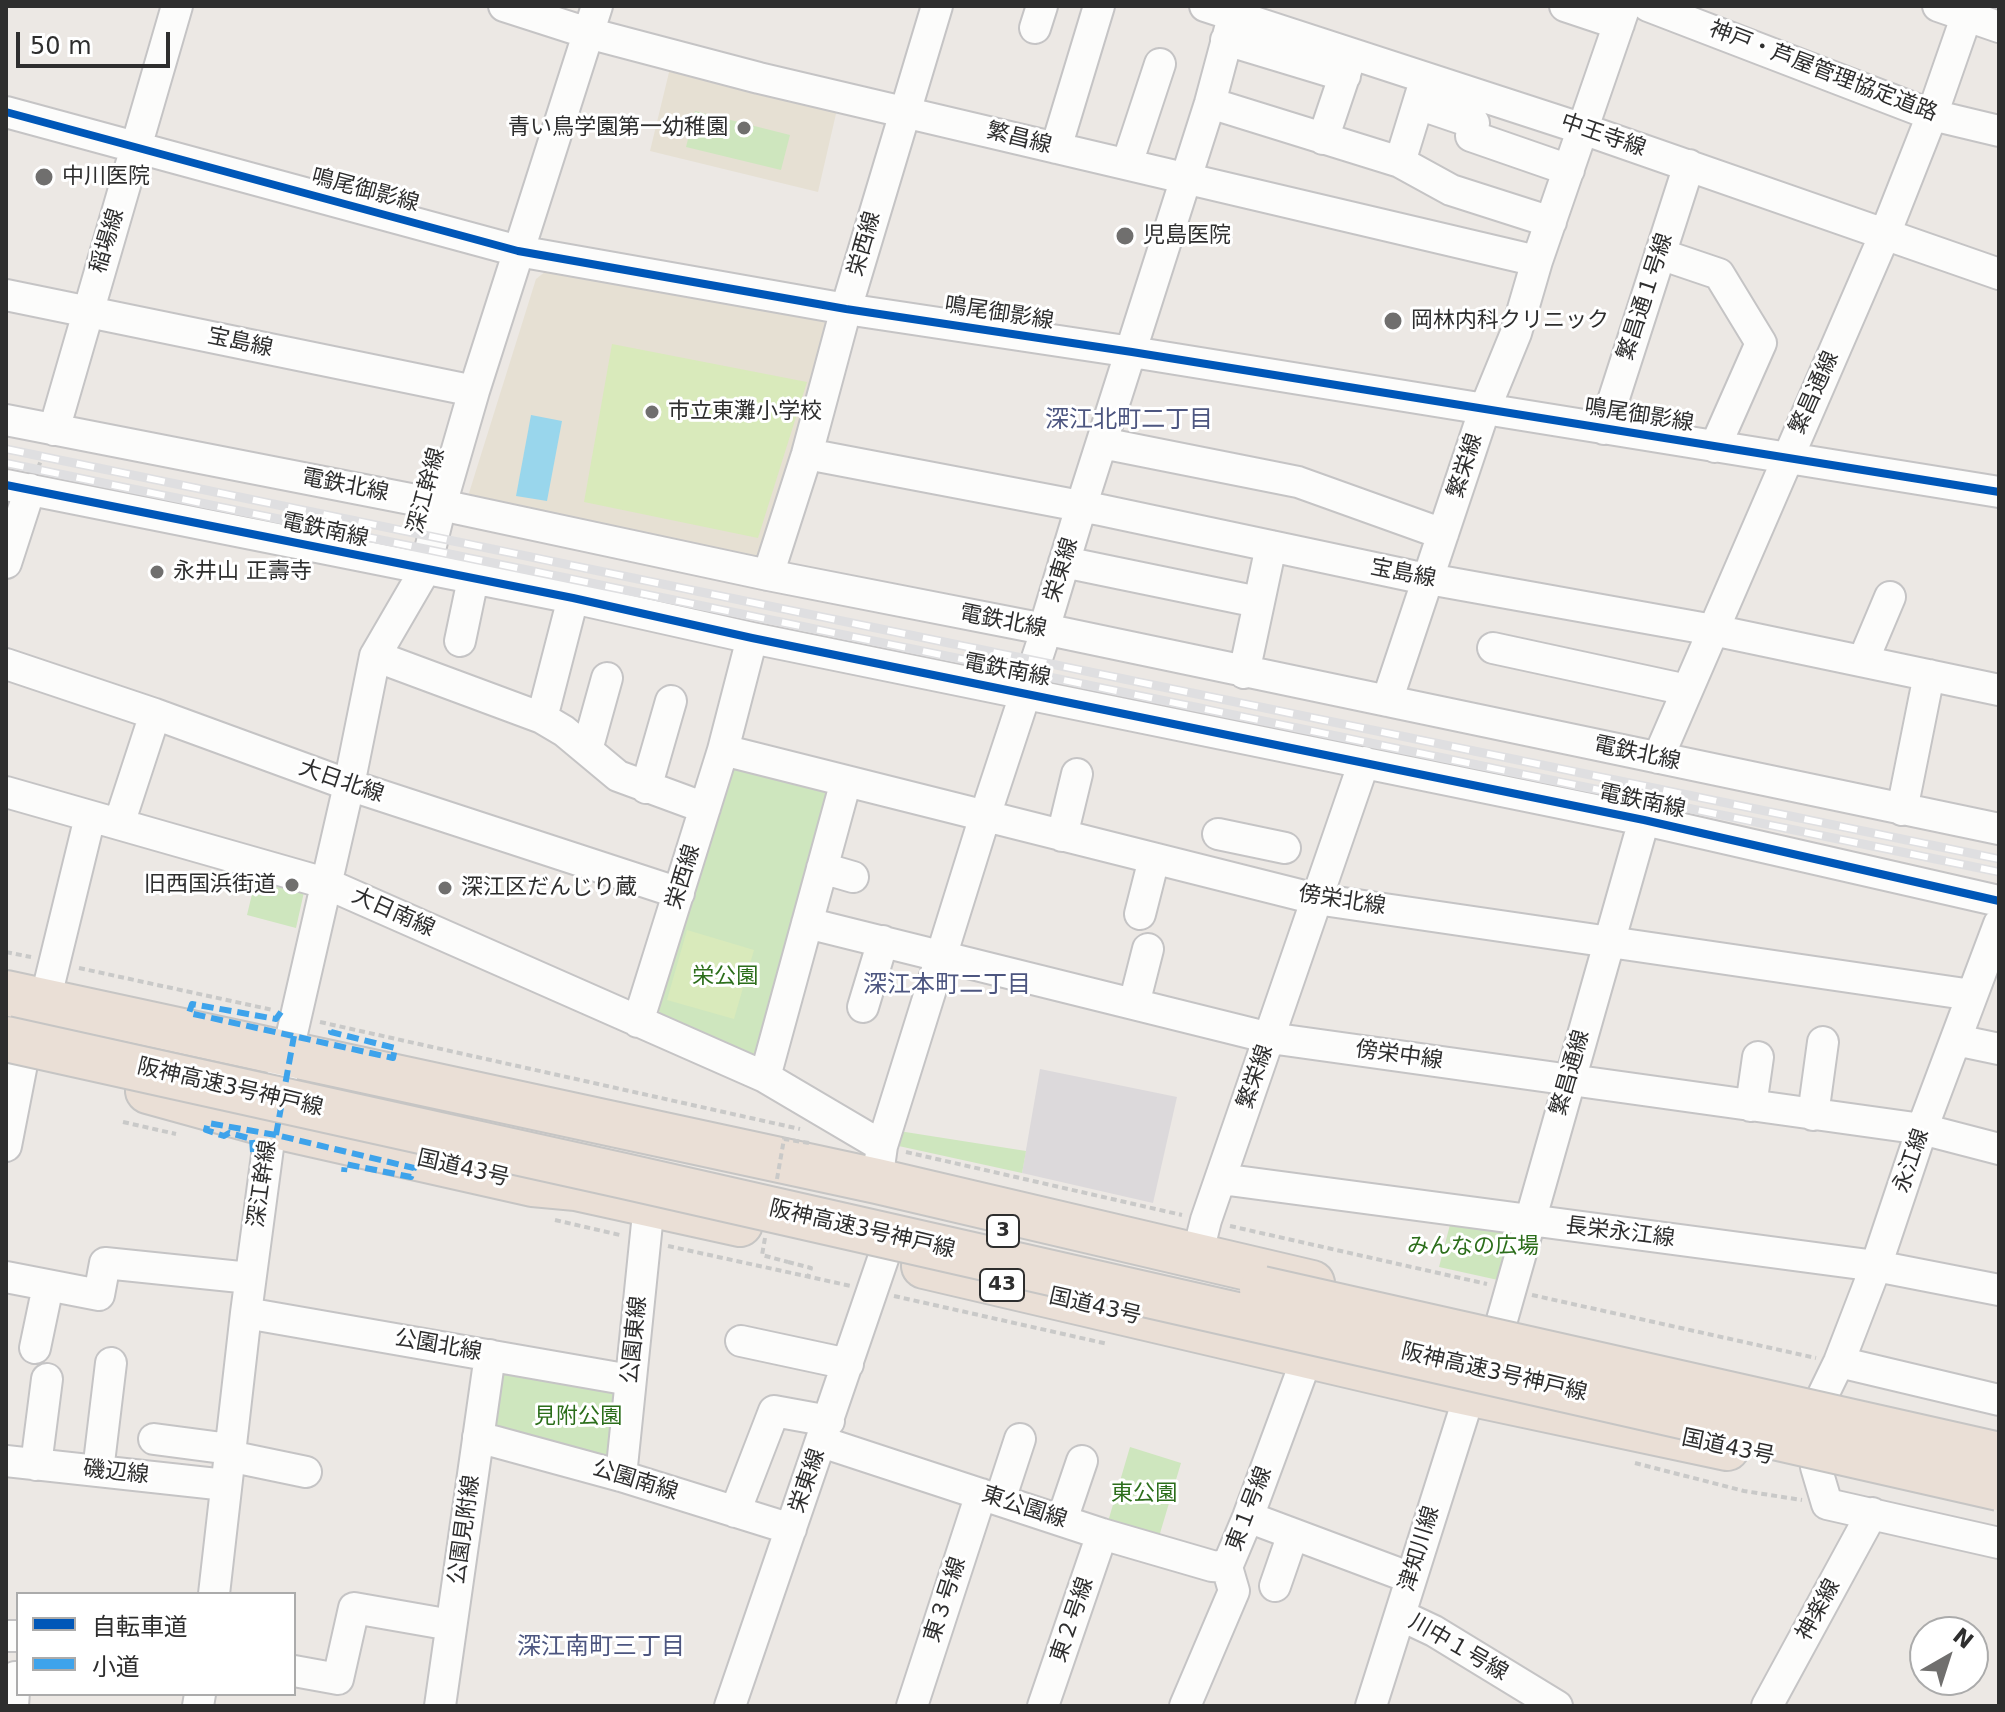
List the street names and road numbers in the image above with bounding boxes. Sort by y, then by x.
street label: 神戸・芦屋管理協定道路 [1705,16,1941,128]
street label: 中王寺線 [1557,109,1649,163]
street label: 繁昌線 [984,118,1054,160]
street label: 鳴尾御影線 [308,164,422,218]
street label: 稲場線 [86,206,130,276]
street label: 栄西線 [843,209,887,279]
street label: 繁昌通１号線 [1613,230,1679,364]
street label: 鳴尾御影線 [943,292,1055,336]
street label: 宝島線 [205,323,275,363]
street label: 繁昌通線 [1785,347,1845,439]
street label: 鳴尾御影線 [1583,394,1695,438]
street label: 繁栄線 [1443,431,1489,501]
street label: 深江幹線 [403,445,451,537]
street label: 電鉄北線 [299,465,391,507]
street label: 電鉄南線 [279,509,371,553]
street label: 栄東線 [1040,535,1084,605]
street label: 宝島線 [1368,555,1438,593]
street label: 電鉄北線 [957,601,1049,643]
street label: 電鉄南線 [961,650,1053,692]
street label: 電鉄北線 [1591,732,1683,776]
street label: 大日北線 [295,755,387,809]
street label: 電鉄南線 [1596,780,1688,824]
street label: 栄西線 [662,842,706,912]
street label: 傍栄北線 [1296,881,1388,921]
street label: 大日南線 [347,883,439,943]
street label: 繁昌通線 [1546,1027,1596,1119]
street label: 傍栄中線 [1354,1037,1444,1075]
street label: 繁栄線 [1233,1042,1279,1112]
street label: 阪神高速3号神戸線 [134,1054,326,1122]
street label: 永江線 [1889,1126,1935,1196]
street label: 深江幹線 [244,1139,282,1229]
street label: 国道43号 [414,1146,512,1192]
street label: 阪神高速3号神戸線 [766,1196,958,1264]
street label: 長栄永江線 [1564,1213,1676,1253]
road number: 3 [987,1215,1019,1247]
road number: 43 [980,1269,1024,1301]
street label: 国道43号 [1046,1284,1144,1330]
street label: 公園東線 [617,1295,653,1385]
street label: 公園北線 [392,1325,484,1367]
street label: 阪神高速3号神戸線 [1398,1339,1590,1407]
street label: 国道43号 [1679,1425,1777,1471]
street label: 栄東線 [785,1446,831,1516]
street label: 磯辺線 [82,1456,150,1490]
street label: 公園南線 [589,1456,681,1506]
street label: 東１号線 [1222,1463,1278,1555]
street label: 公園見附線 [444,1474,486,1586]
street label: 東公園線 [978,1482,1070,1534]
street label: 津知川線 [1395,1503,1445,1595]
street label: 東３号線 [920,1554,972,1646]
street label: 東２号線 [1046,1574,1100,1666]
street label: 神楽線 [1791,1575,1847,1645]
street label: 川中１号線 [1404,1609,1512,1687]

